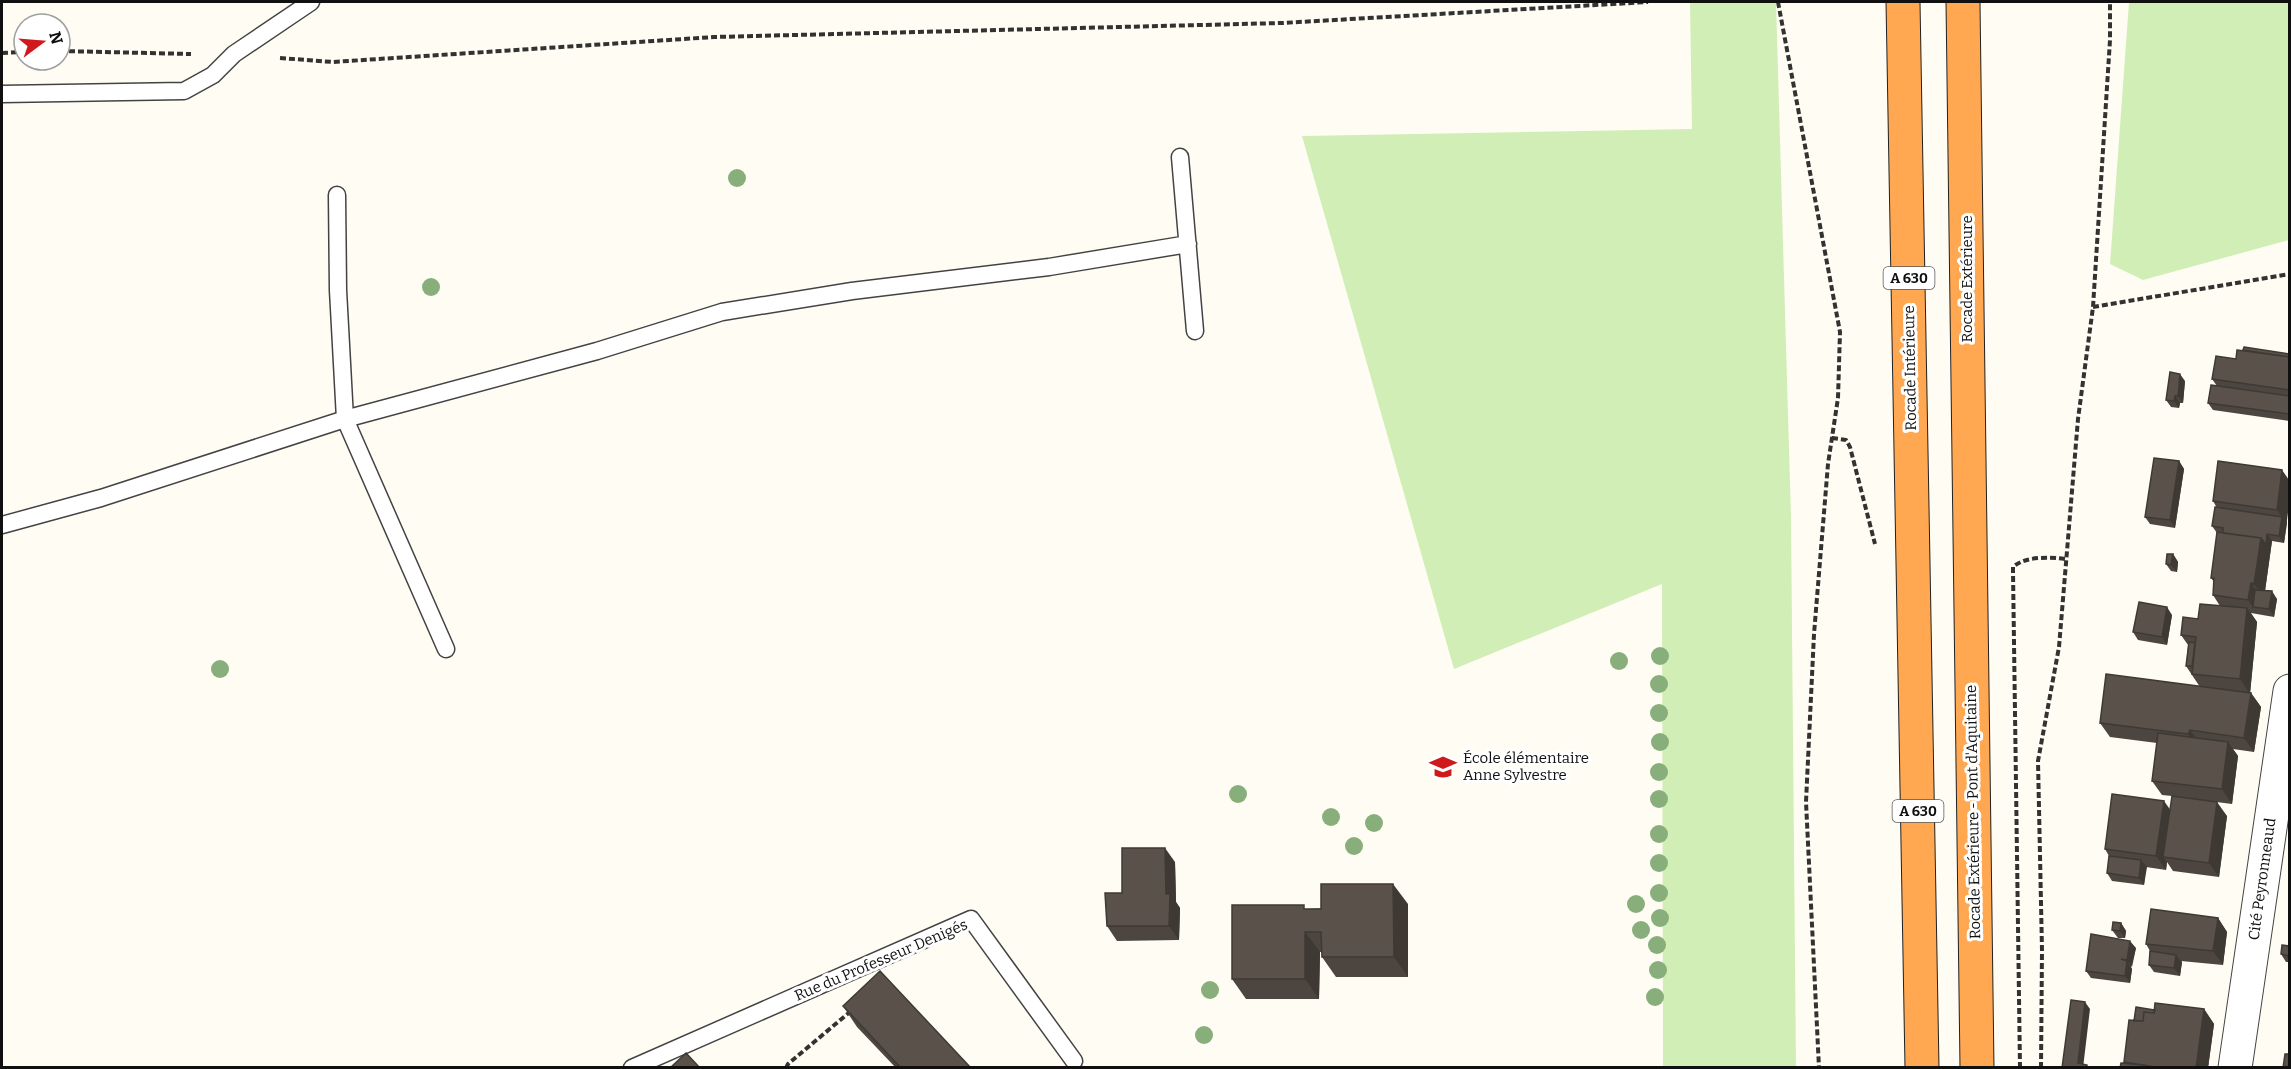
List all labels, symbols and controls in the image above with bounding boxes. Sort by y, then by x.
north arrow [12,12,72,72]
text: N [45,29,67,47]
street label: Rocade Extérieure [1958,215,1976,343]
road number: A 630 [1884,267,1934,289]
street label: Rocade Intérieure [1900,305,1920,431]
street label: Rocade Extérieure - Pont d'Aquitaine [1962,685,1984,939]
place label: École élémentaire Anne Sylvestre [1463,749,1589,784]
school or university icon: École élémentaire Anne Sylvestre [1428,752,1458,782]
road number: A 630 [1892,800,1944,822]
street label: Cité Peyronneaud [2245,817,2279,941]
street label: Rue du Professeur Denigés [792,915,970,1005]

